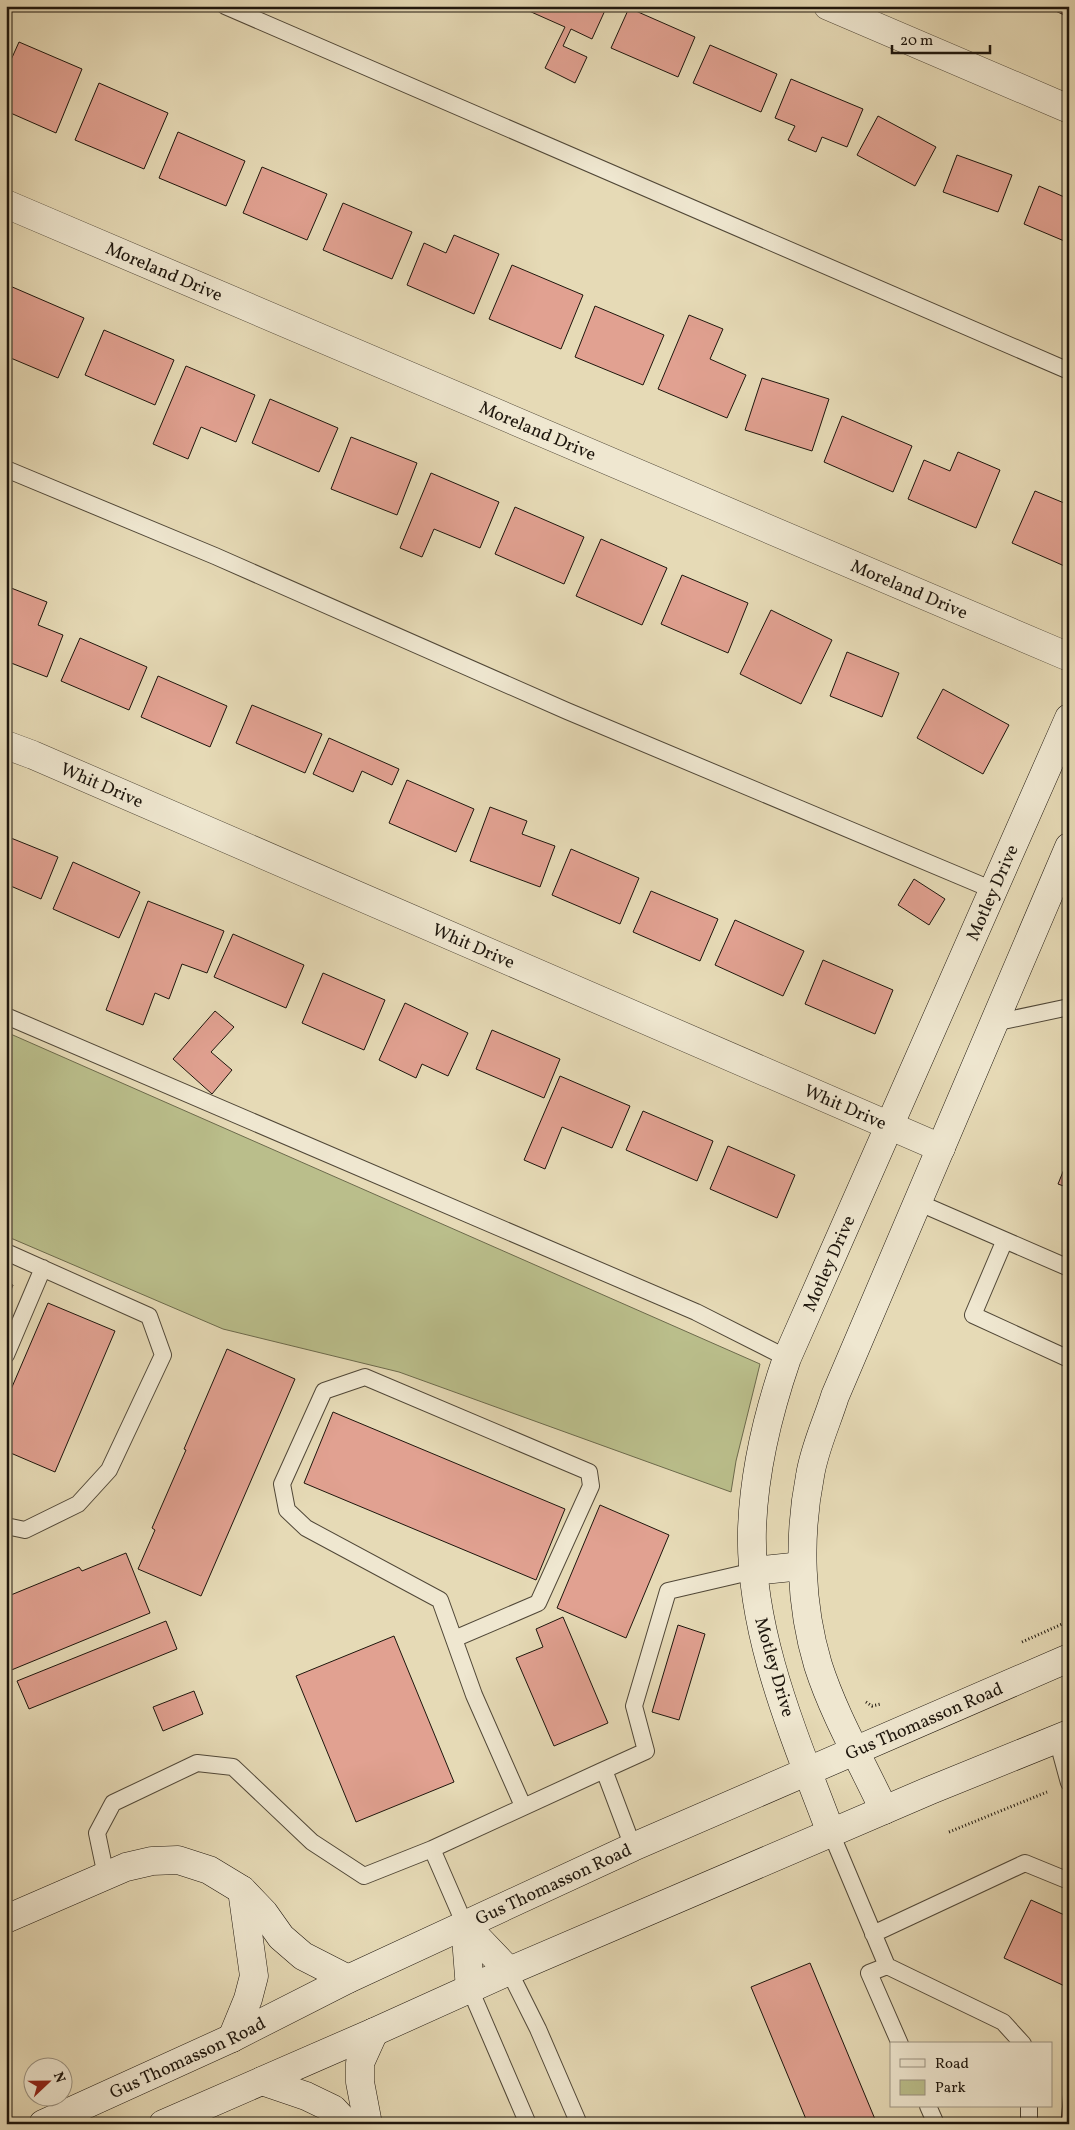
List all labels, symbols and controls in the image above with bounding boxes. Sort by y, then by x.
scale bar [892,22,990,54]
text: 20 m [900,31,933,52]
street label: Moreland Drive [101,237,226,309]
street label: Moreland Drive [475,396,600,468]
street label: Moreland Drive [846,554,971,626]
street label: Whit Drive [56,757,147,815]
street label: Motley Drive [961,841,1026,945]
street label: Whit Drive [428,918,518,976]
street label: Whit Drive [799,1079,890,1137]
street label: Motley Drive [798,1212,862,1316]
street label: Motley Drive [747,1615,800,1720]
street label: Gus Thomasson Road [842,1677,1007,1767]
street label: Gus Thomasson Road [472,1838,636,1932]
street label: Gus Thomasson Road [106,2012,271,2106]
legend [890,2042,1052,2108]
text: Road [935,2054,969,2075]
north arrow [22,2058,72,2108]
text: N [48,2069,69,2086]
text: Park [935,2078,966,2099]

